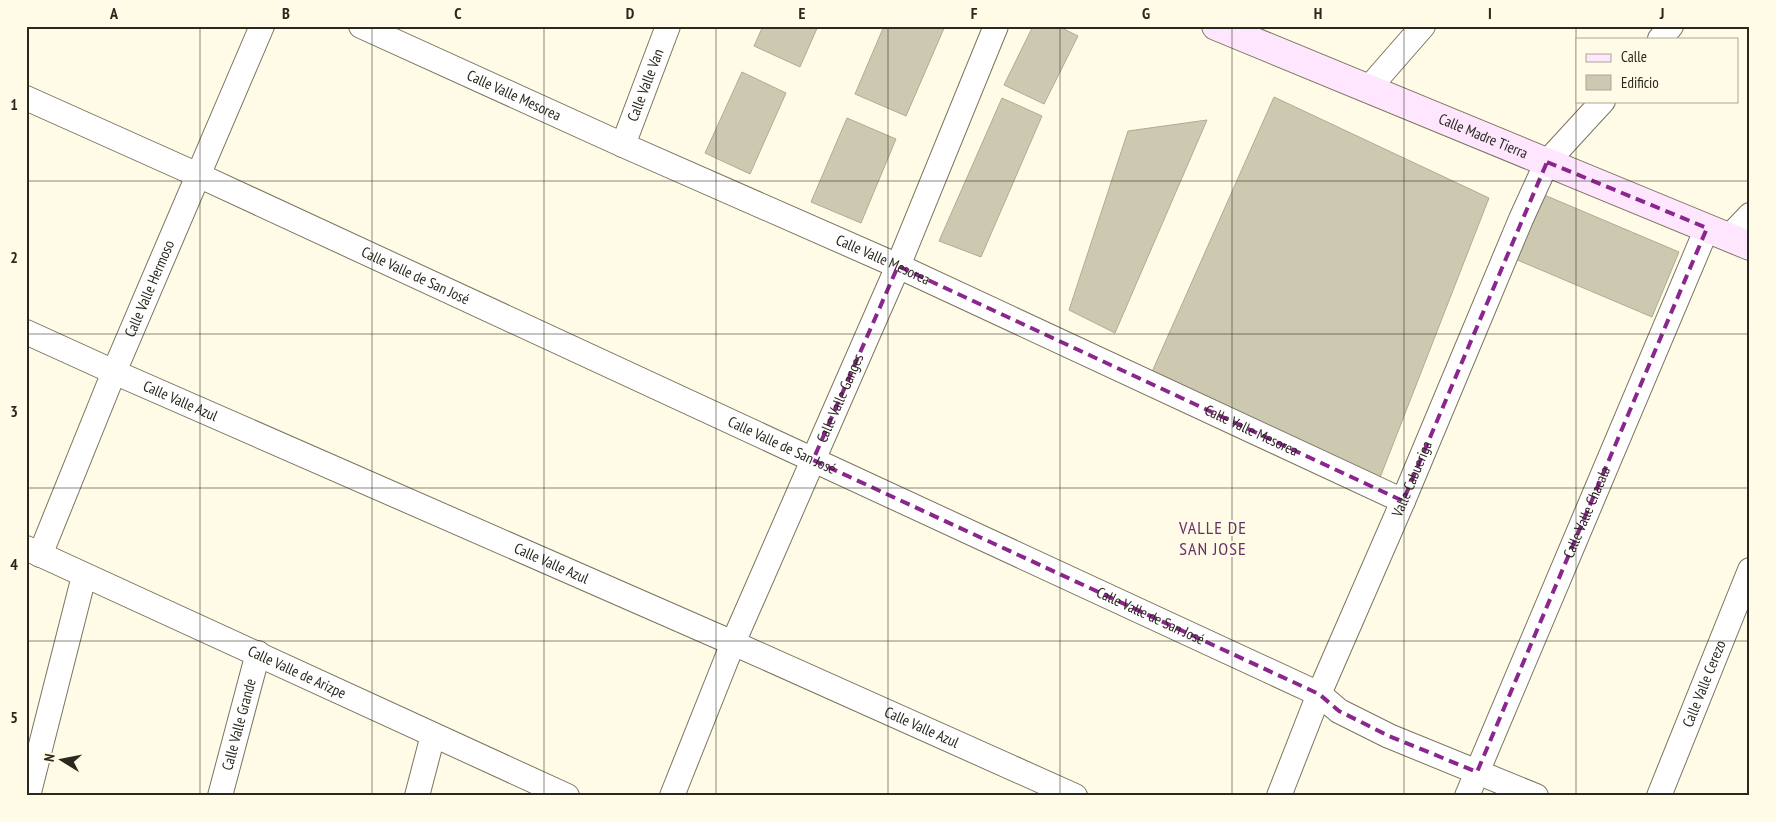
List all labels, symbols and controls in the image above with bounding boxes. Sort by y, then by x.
text: A [109,3,119,23]
text: B [282,3,290,23]
text: C [454,3,462,23]
text: D [626,3,635,23]
text: E [799,3,806,23]
text: F [971,3,978,23]
text: G [1142,3,1150,23]
text: H [1314,3,1322,23]
text: I [1488,3,1492,23]
text: J [1659,3,1664,23]
legend [1576,38,1738,102]
street label: Calle Valle Van [623,46,668,124]
text: Calle [1621,47,1647,66]
street label: Calle Valle Mesorea [464,65,564,125]
text: Edificio [1621,73,1659,92]
text: 1 [10,94,18,114]
street label: Calle Madre Tierra [1436,109,1531,162]
street label: Calle Valle Mesorea [833,230,933,289]
street label: Calle Valle Hermoso [120,237,178,340]
street label: Calle Valle de San José [359,242,473,308]
text: 2 [10,247,18,267]
street label: Calle Valle Ganges [812,350,868,445]
street label: Calle Valle Azul [140,376,221,425]
street label: Calle Valle Mesorea [1202,400,1301,460]
text: 3 [10,401,18,421]
street label: Calle Valle de San José [725,412,839,478]
street label: Valle Cabueriga [1387,438,1436,520]
street label: Calle Valle Chacala [1559,463,1614,561]
district label: VALLE DE SAN JOSE [1178,516,1247,560]
street label: Calle Valle Azul [511,538,592,588]
text: 4 [10,554,18,574]
street label: Calle Valle de San José [1094,582,1208,649]
street label: Calle Valle Cerezo [1678,637,1730,730]
street label: Calle Valle de Arizpe [245,641,349,702]
street label: Calle Valle Grande [217,676,260,772]
street label: Calle Valle Azul [882,702,962,752]
text: 5 [10,707,18,727]
north arrow [38,734,88,784]
text: N [40,752,59,763]

